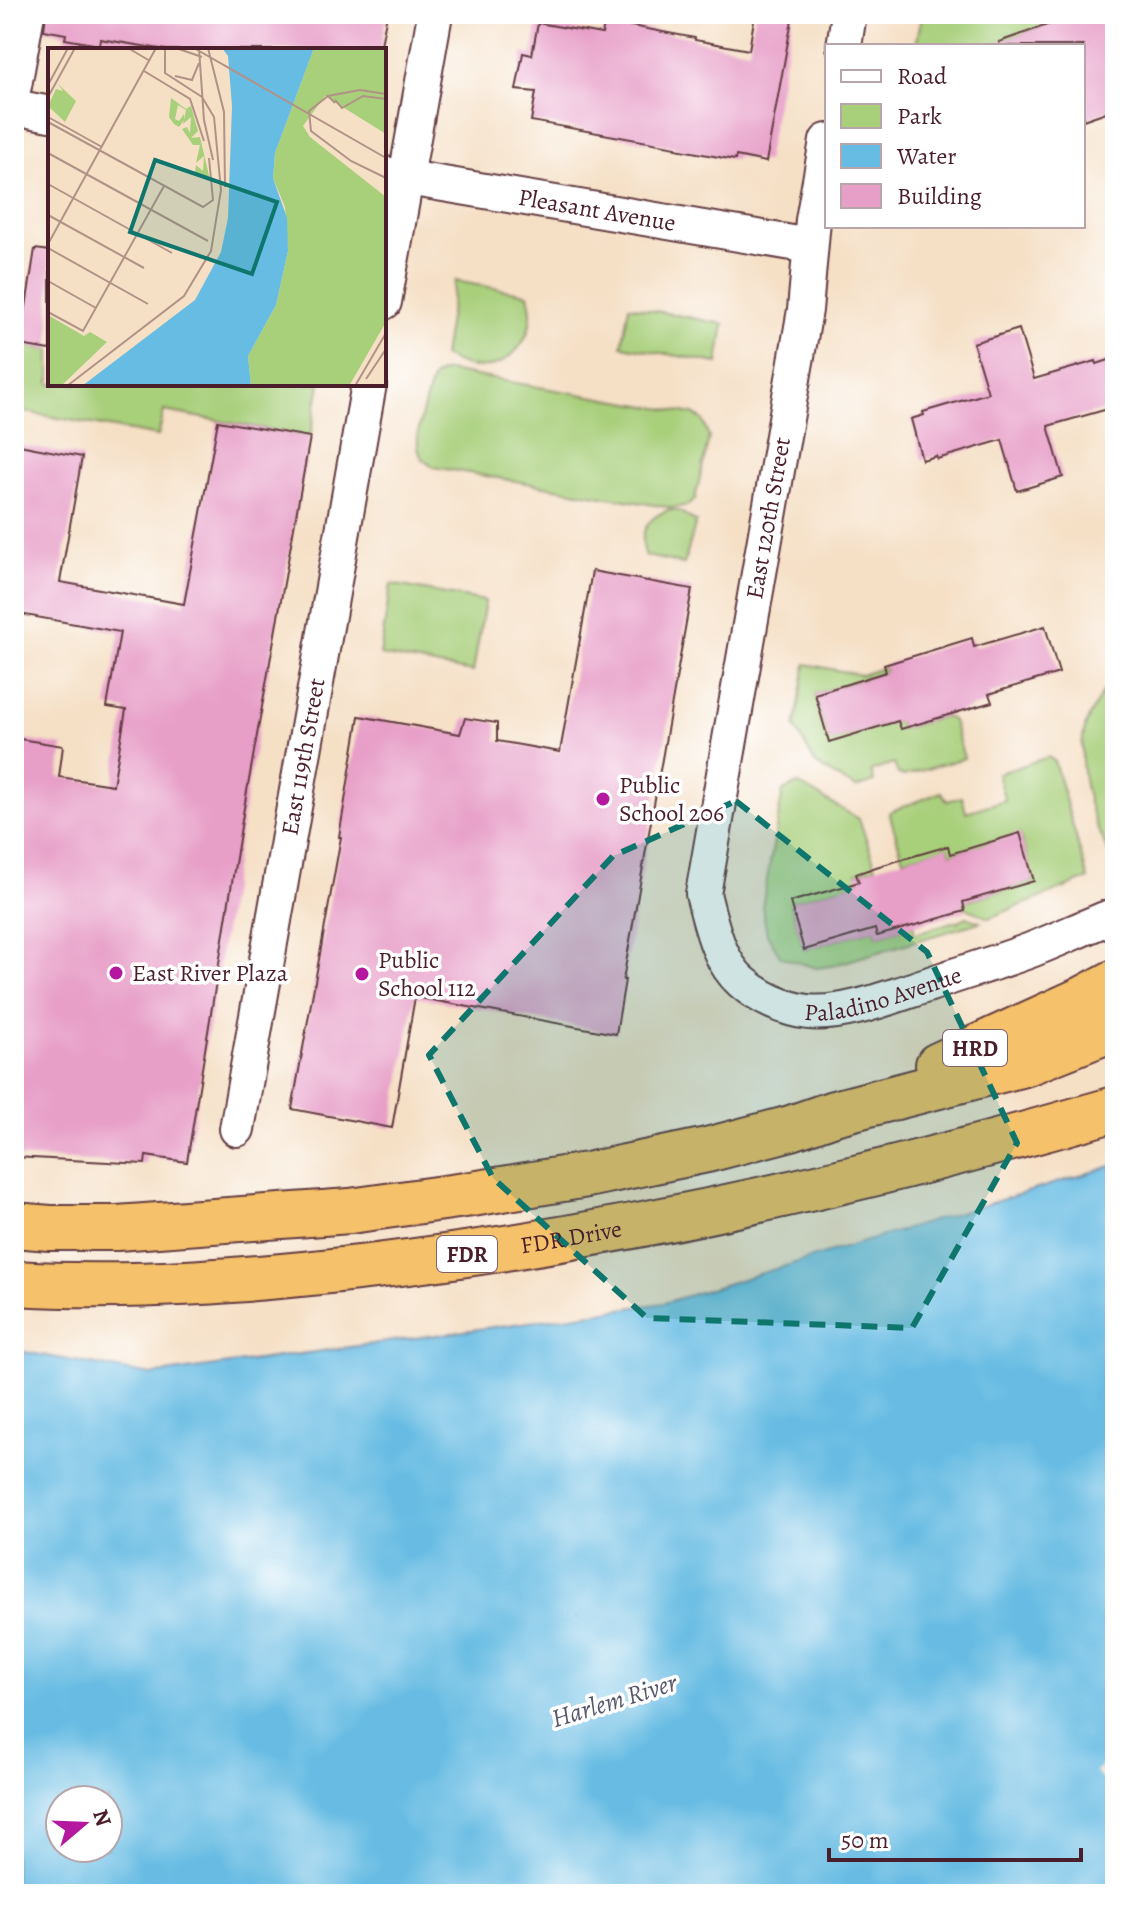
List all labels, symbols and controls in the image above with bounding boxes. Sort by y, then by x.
legend [825,44,1085,228]
inset map [48,48,386,386]
text: Road [897,60,947,92]
text: Park [897,100,942,132]
text: Water [896,140,957,172]
text: Building [897,180,982,212]
street label: Pleasant Avenue [516,181,678,239]
street label: East 120th Street [738,434,798,602]
street label: East 119th Street [273,676,333,838]
place label: Public School 206 [619,769,724,829]
marker: Public School 206 [594,790,612,808]
place label: Public School 112 [378,944,476,1004]
place label: East River Plaza [132,957,289,989]
street label: Paladino Avenue [803,958,966,1029]
marker: East River Plaza [107,964,125,982]
marker: Public School 112 [353,965,371,983]
road number: HRD [943,1030,1007,1066]
street label: FDR Drive [518,1212,624,1262]
road number: FDR [437,1236,497,1272]
water label: Harlem River [547,1665,682,1736]
north arrow [44,1784,124,1864]
text: N [85,1805,119,1830]
scale bar [829,1812,1081,1862]
text: 50 m [841,1824,889,1856]

